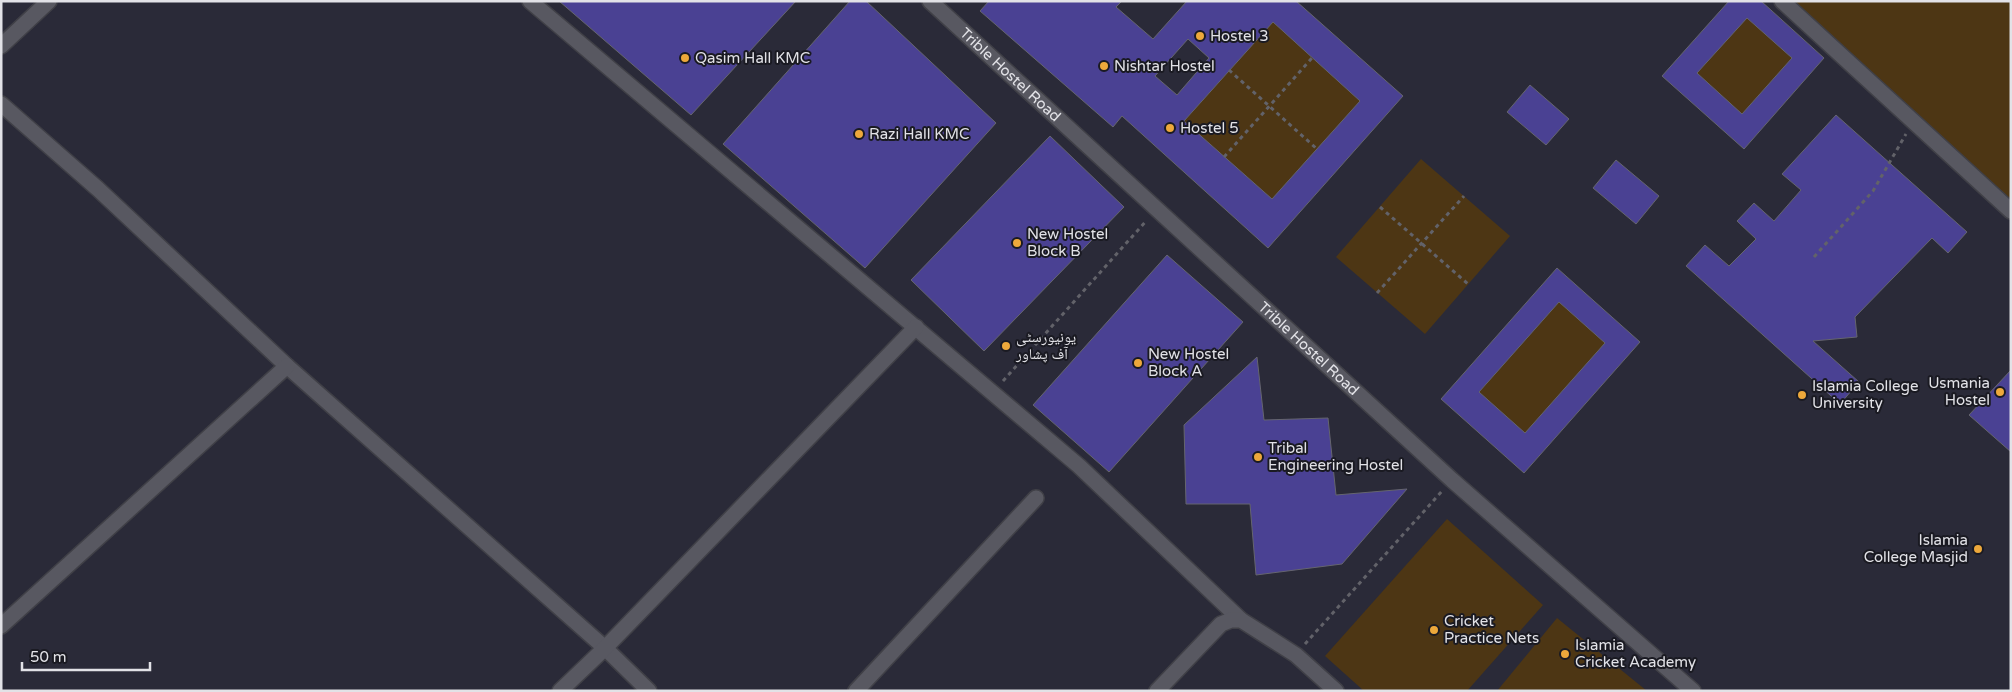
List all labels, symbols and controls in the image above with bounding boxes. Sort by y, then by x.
street label: Trible Hostel Road [956,24,1064,125]
place label: Hostel 3 [1210,27,1269,45]
marker: Hostel 3 [1194,30,1206,42]
place label: Qasim Hall KMC [695,49,810,67]
marker: Qasim Hall KMC [679,52,691,64]
place label: Nishtar Hostel [1114,57,1215,75]
marker: Nishtar Hostel [1098,60,1110,72]
place label: Hostel 5 [1180,119,1239,137]
marker: Hostel 5 [1164,122,1176,134]
place label: Razi Hall KMC [869,125,969,143]
marker: Razi Hall KMC [853,128,865,140]
place label: New Hostel Block B [1027,225,1108,260]
marker: New Hostel Block B [1011,237,1023,249]
street label: Trible Hostel Road [1255,298,1363,399]
place label: یونیورسٹی آف پشاور [1015,328,1076,363]
marker: یونیورسٹی آف پشاور [1000,340,1012,352]
place label: New Hostel Block A [1148,345,1229,380]
marker: New Hostel Block A [1132,357,1144,369]
place label: Usmania Hostel [1928,374,1990,409]
place label: Islamia College University [1812,377,1919,412]
marker: Usmania Hostel [1994,386,2006,398]
marker: Islamia College University [1796,389,1808,401]
place label: Tribal Engineering Hostel [1268,439,1403,474]
marker: Tribal Engineering Hostel [1252,451,1264,463]
place label: Islamia College Masjid [1864,531,1968,566]
marker: Islamia College Masjid [1972,543,1984,555]
place label: Cricket Practice Nets [1444,612,1539,647]
marker: Cricket Practice Nets [1428,624,1440,636]
place label: Islamia Cricket Academy [1575,636,1696,671]
scale bar [22,640,150,672]
text: 50 m [30,648,67,666]
marker: Islamia Cricket Academy [1559,648,1571,660]

